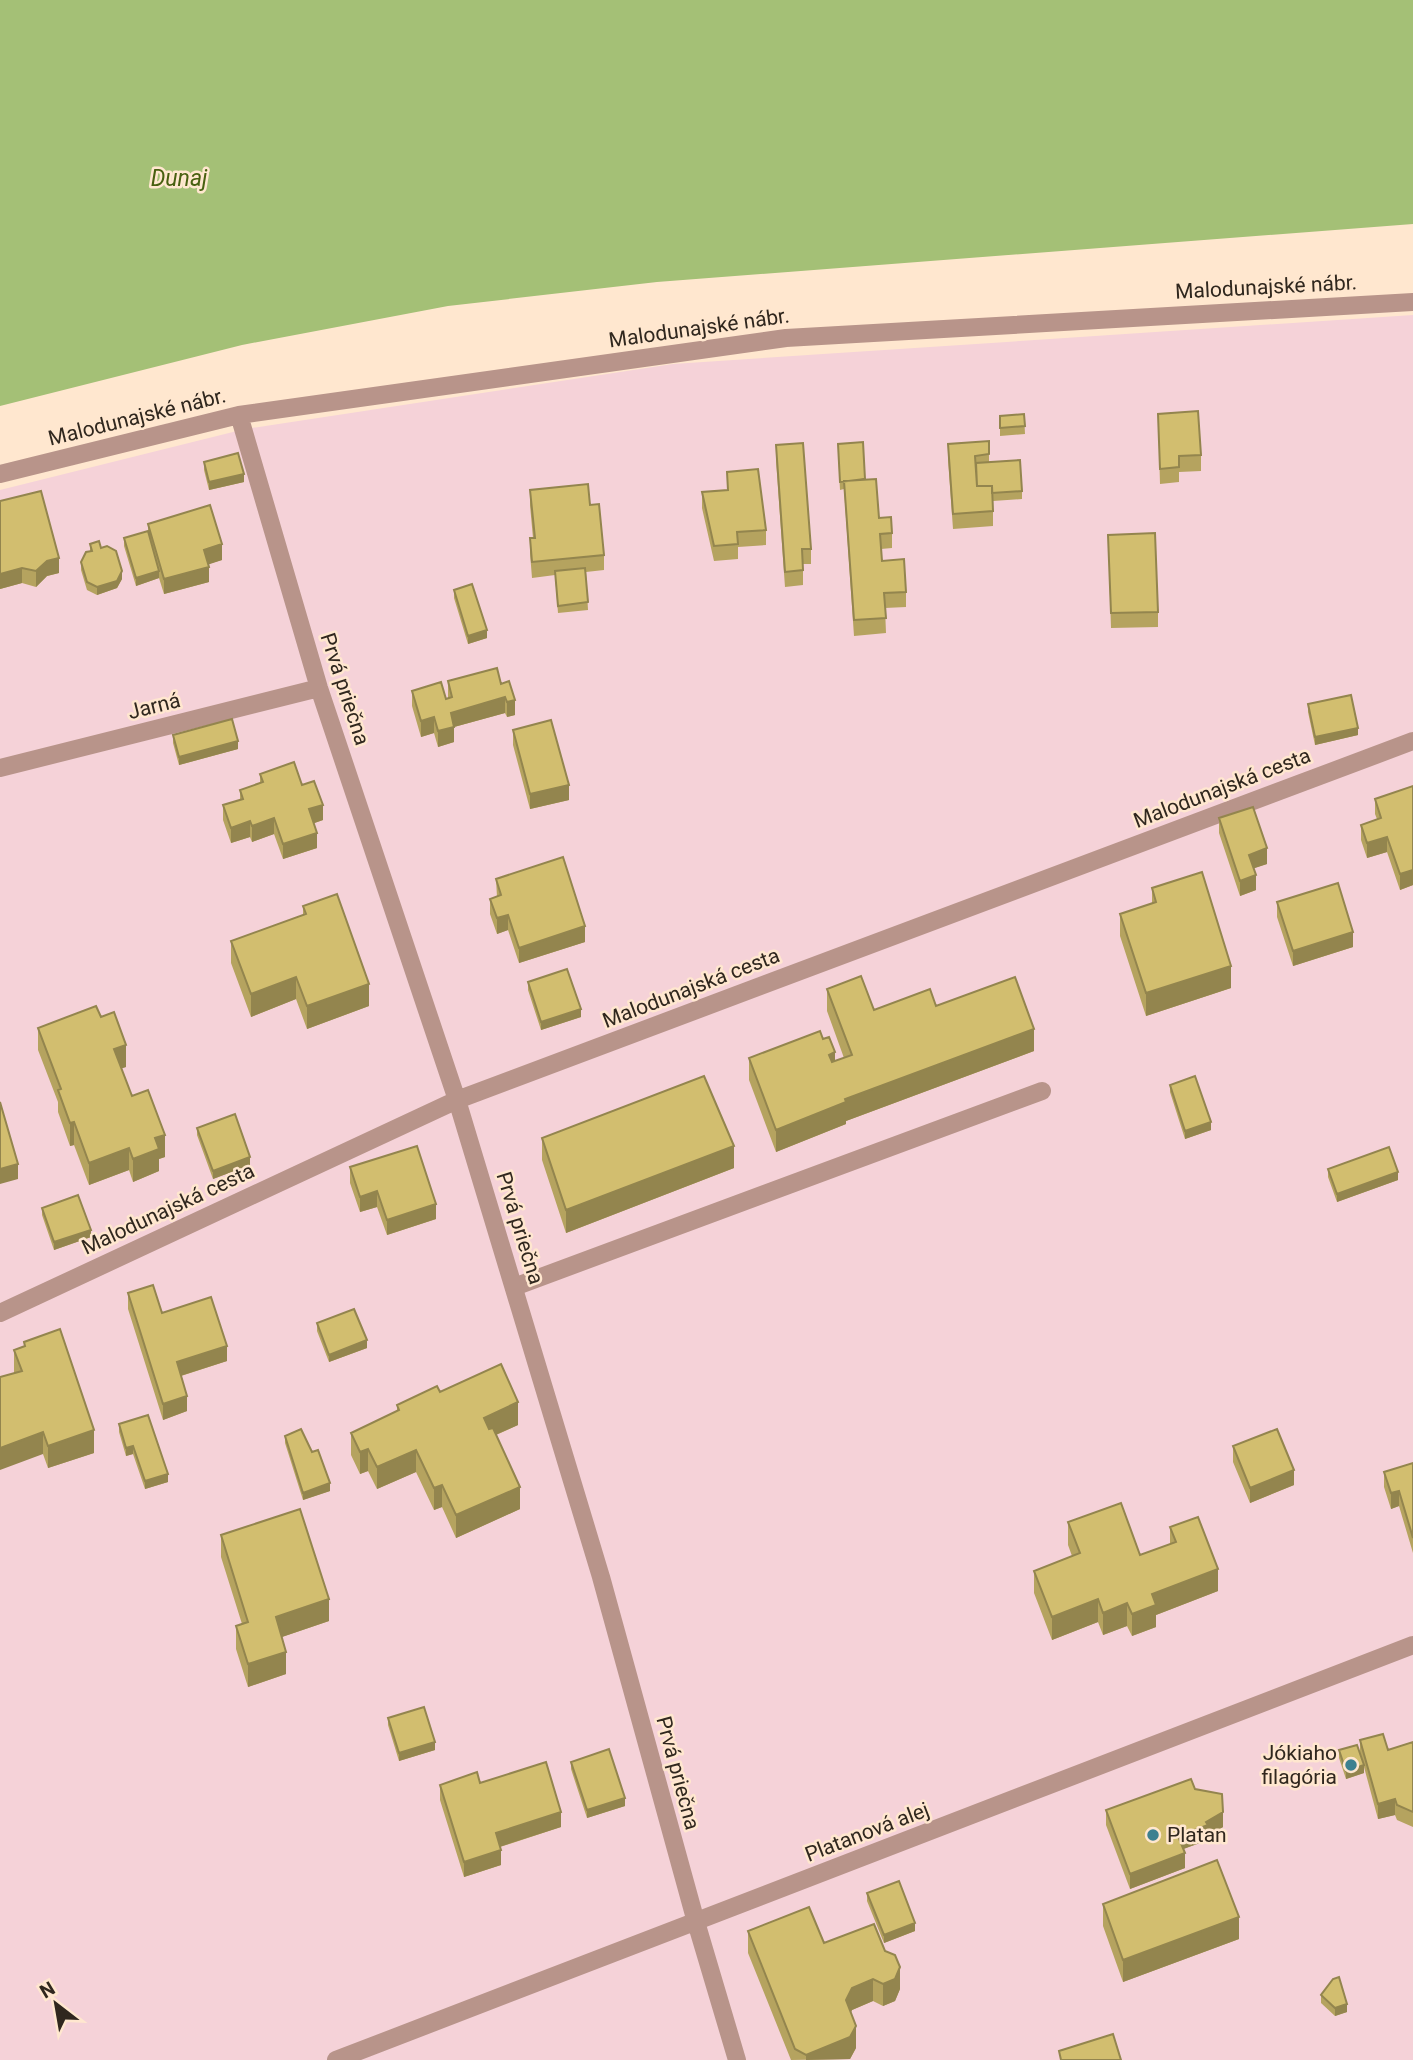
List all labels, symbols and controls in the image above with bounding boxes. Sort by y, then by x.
water label: Dunaj [151,165,208,192]
street label: Malodunajské nábr. [1174,270,1358,304]
street label: Malodunajské nábr. [607,303,791,353]
street label: Malodunajské nábr. [46,383,228,451]
street label: Prvá priečna [316,630,374,748]
street label: Jarná [125,688,183,724]
street label: Malodunajská cesta [1130,743,1314,833]
street label: Malodunajská cesta [599,943,783,1033]
street label: Malodunajská cesta [78,1158,258,1260]
street label: Prvá priečna [492,1169,548,1287]
street label: Prvá priečna [651,1714,705,1832]
place label: Jókiaho filagória [1261,1741,1337,1789]
marker: Jókiaho filagória [1343,1757,1359,1773]
street label: Platanová alej [802,1797,932,1867]
place label: Platan [1167,1823,1227,1847]
marker: Platan [1145,1827,1161,1843]
north arrow [21,1969,91,2039]
text: N [36,1977,59,2003]

